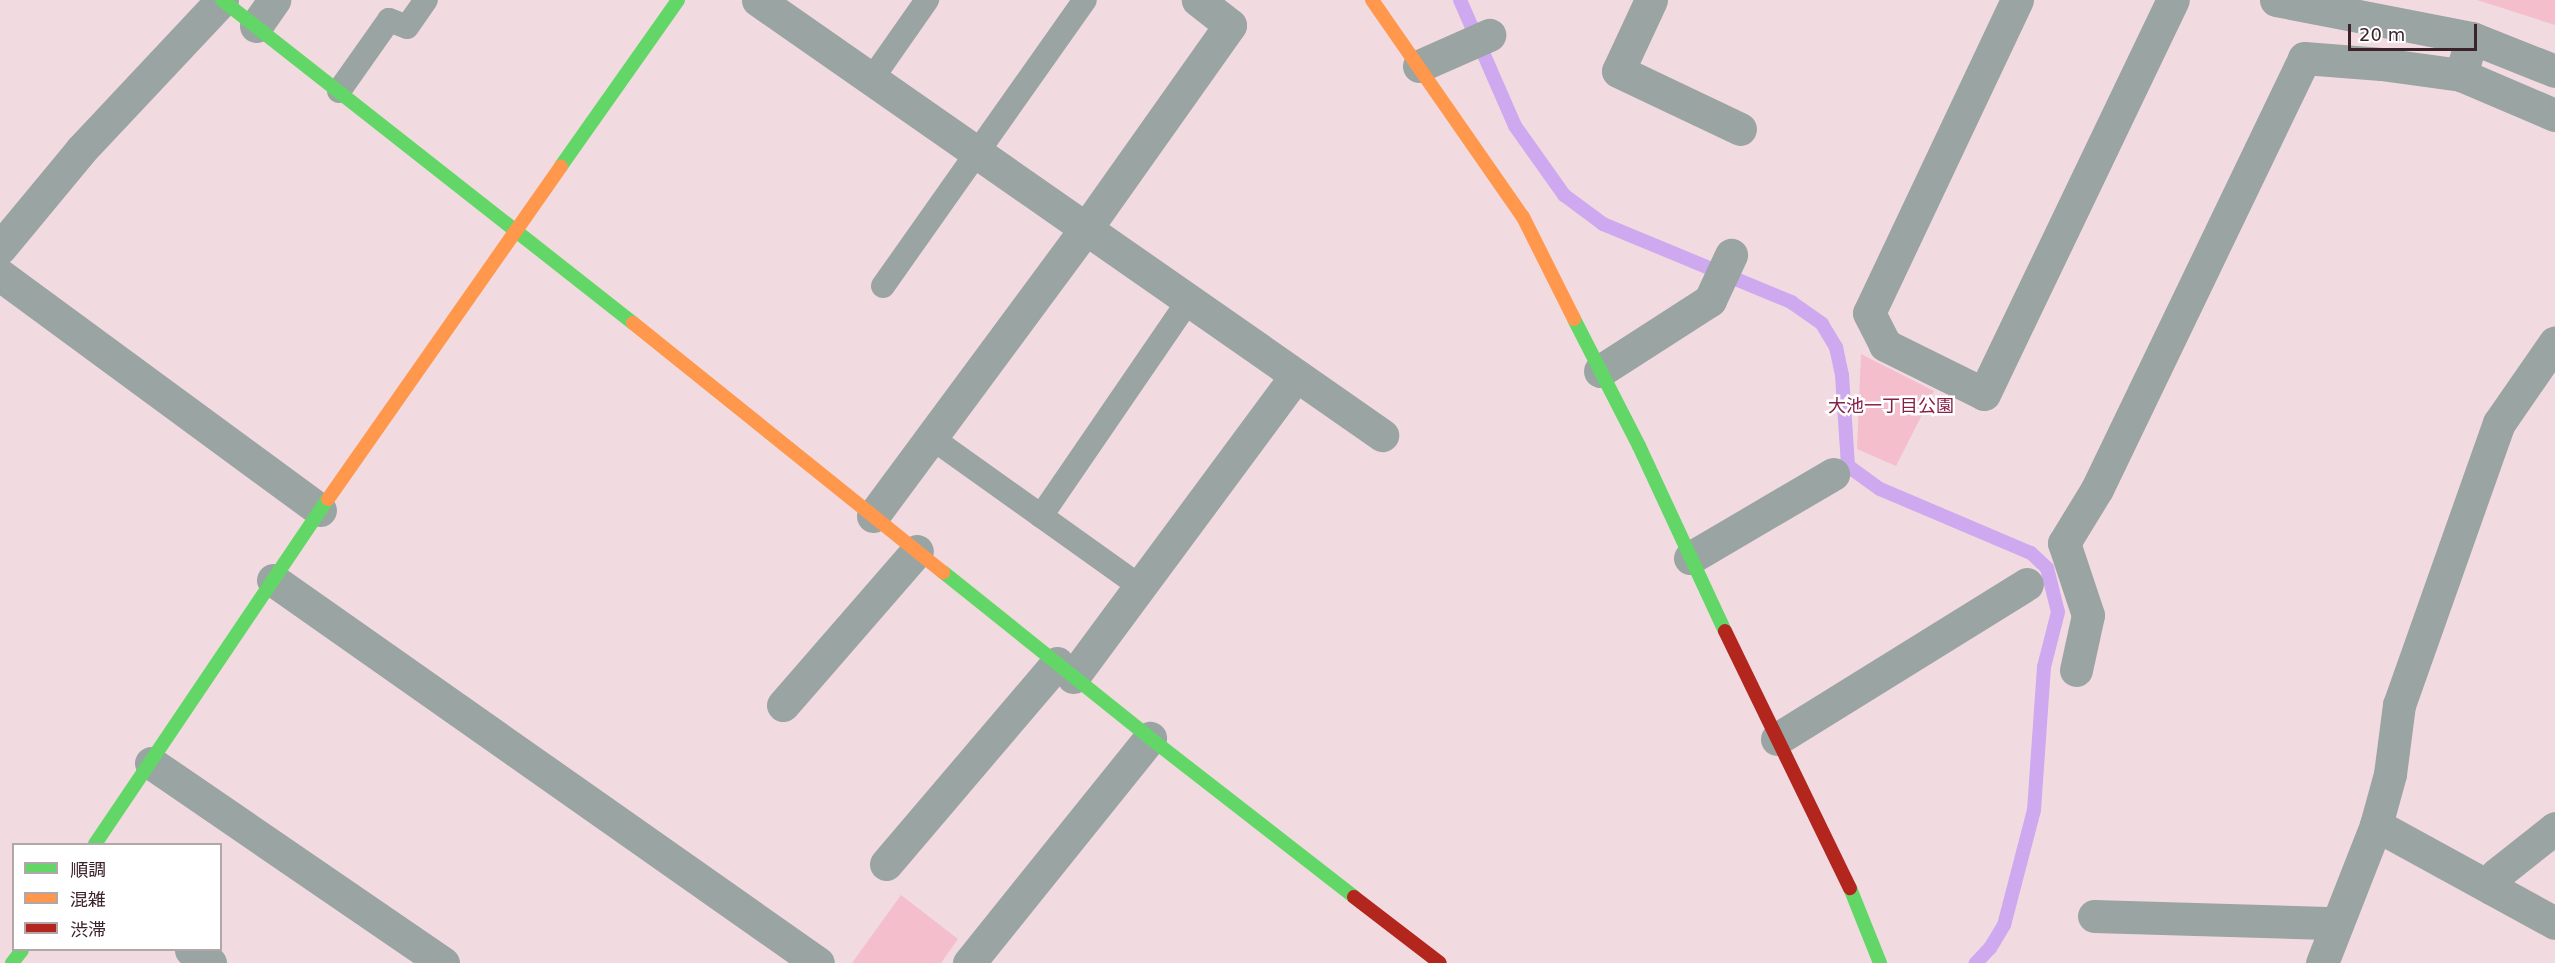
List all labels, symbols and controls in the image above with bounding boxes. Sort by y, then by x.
scale bar [2351,12,2480,50]
text: 20 m [2359,24,2405,45]
park label: 大池一丁目公園 [1828,395,1954,417]
legend [12,843,222,951]
text: 順調 [70,859,106,880]
text: 混雑 [70,889,106,910]
text: 渋滞 [70,919,106,940]

